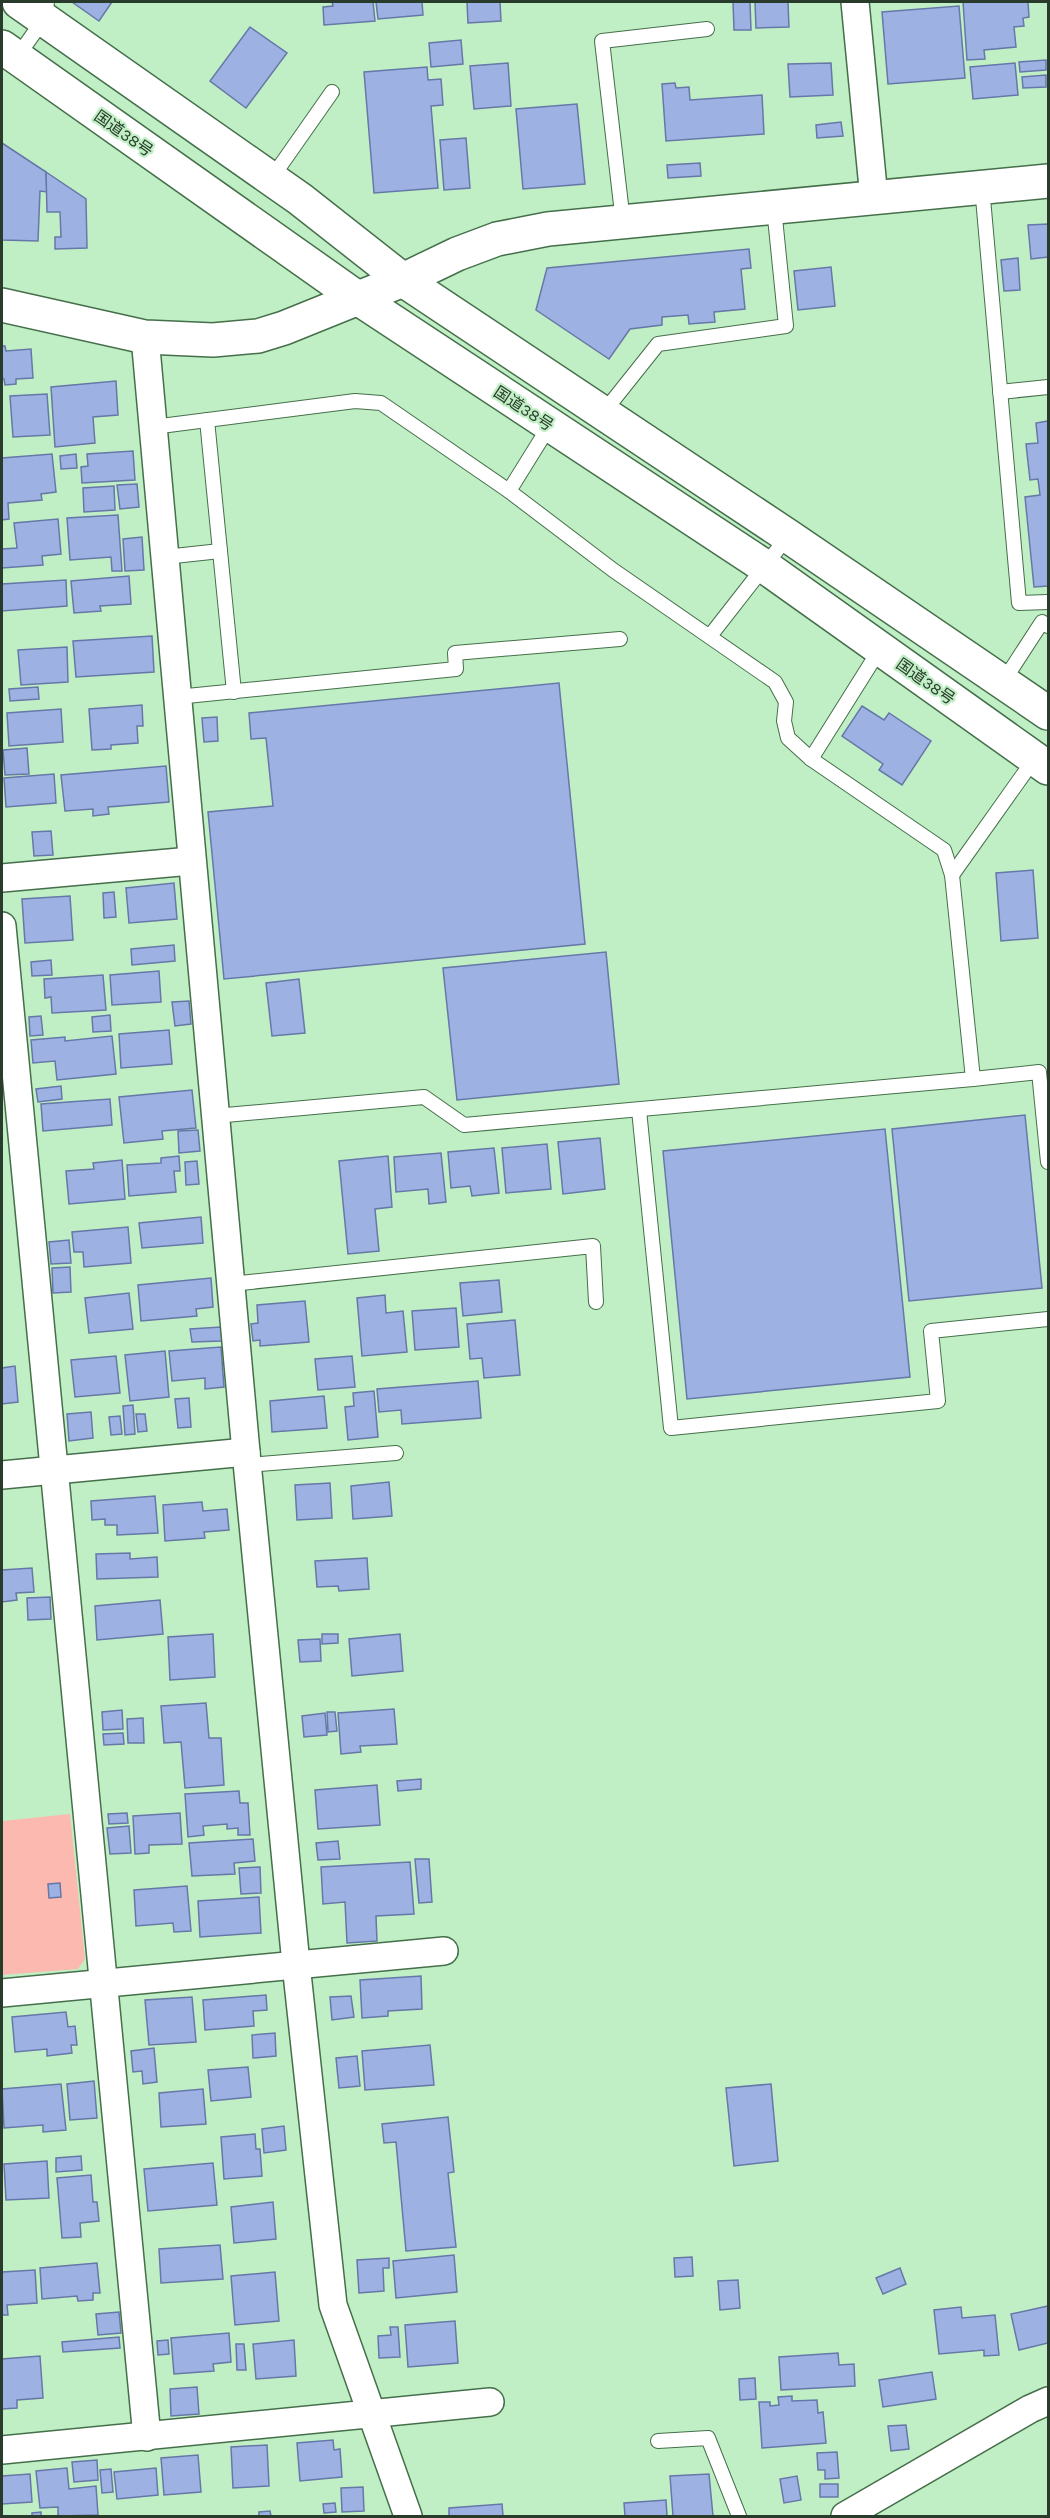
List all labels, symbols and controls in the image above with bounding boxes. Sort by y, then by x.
street label: 国道38号 [91,106,157,160]
street label: 国道38号 [490,382,557,435]
street label: 国道38号 [893,654,959,708]

